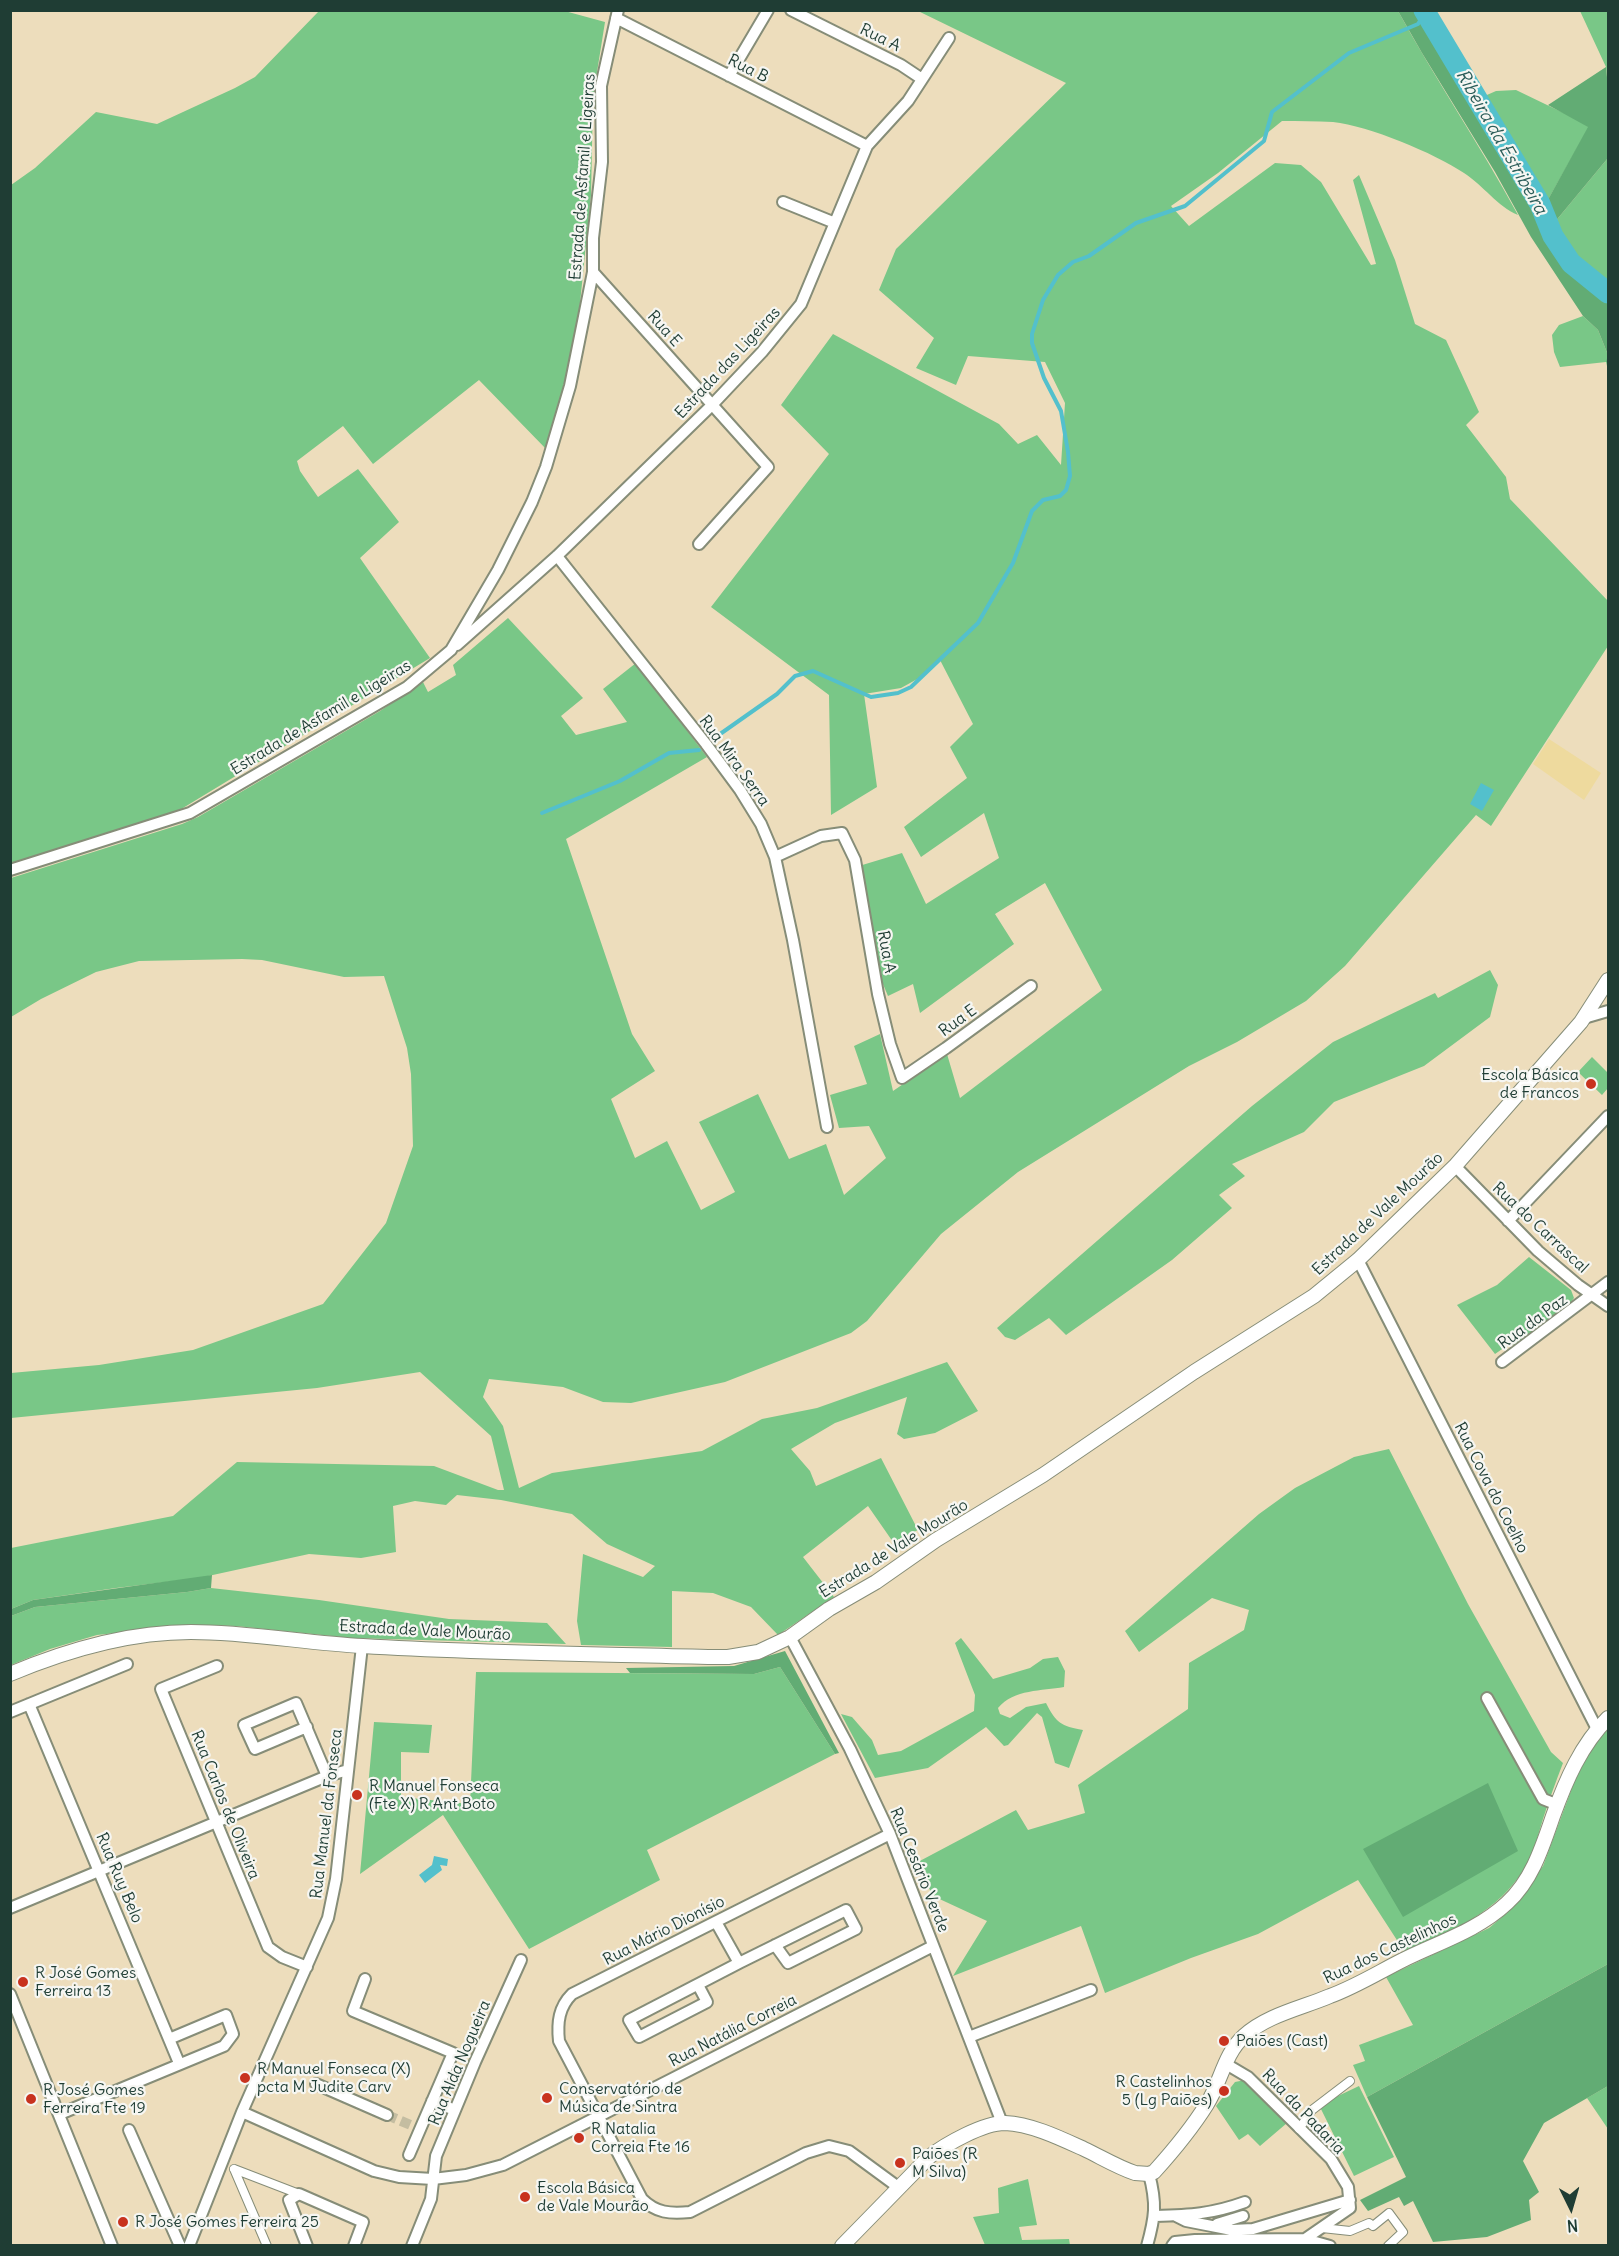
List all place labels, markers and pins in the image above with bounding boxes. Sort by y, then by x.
place label: Escola Básica de Francos [1481,1065,1579,1103]
marker: Escola Básica de Francos [1584,1077,1598,1091]
place label: R Manuel Fonseca (Fte X) R Ant Boto [369,1776,499,1814]
marker: R Manuel Fonseca (Fte X) R Ant Boto [350,1788,364,1802]
place label: R José Gomes Ferreira 13 [35,1963,136,2001]
marker: R José Gomes Ferreira 13 [16,1975,30,1989]
place label: Paiões (Cast) [1236,2031,1328,2051]
marker: Paiões (Cast) [1217,2034,1231,2048]
place label: R Manuel Fonseca (X) pcta M Judite Carv [257,2059,411,2097]
marker: R Manuel Fonseca (X) pcta M Judite Carv [238,2071,252,2085]
place label: R Castelinhos 5 (Lg Paiões) [1115,2072,1212,2110]
place label: Conservatório de Música de Sintra [559,2079,682,2117]
place label: R José Gomes Ferreira Fte 19 [43,2080,146,2118]
marker: R Castelinhos 5 (Lg Paiões) [1217,2084,1231,2098]
marker: Conservatório de Música de Sintra [540,2091,554,2105]
marker: R José Gomes Ferreira Fte 19 [24,2092,38,2106]
place label: R Natalia Correia Fte 16 [591,2119,690,2157]
marker: R Natalia Correia Fte 16 [572,2131,586,2145]
place label: Paiões (R M Silva) [912,2144,978,2182]
marker: Paiões (R M Silva) [893,2156,907,2170]
place label: Escola Básica de Vale Mourão [537,2178,649,2216]
marker: Escola Básica de Vale Mourão [518,2190,532,2204]
place label: R José Gomes Ferreira 25 [135,2212,319,2232]
marker: R José Gomes Ferreira 25 [116,2215,130,2229]

